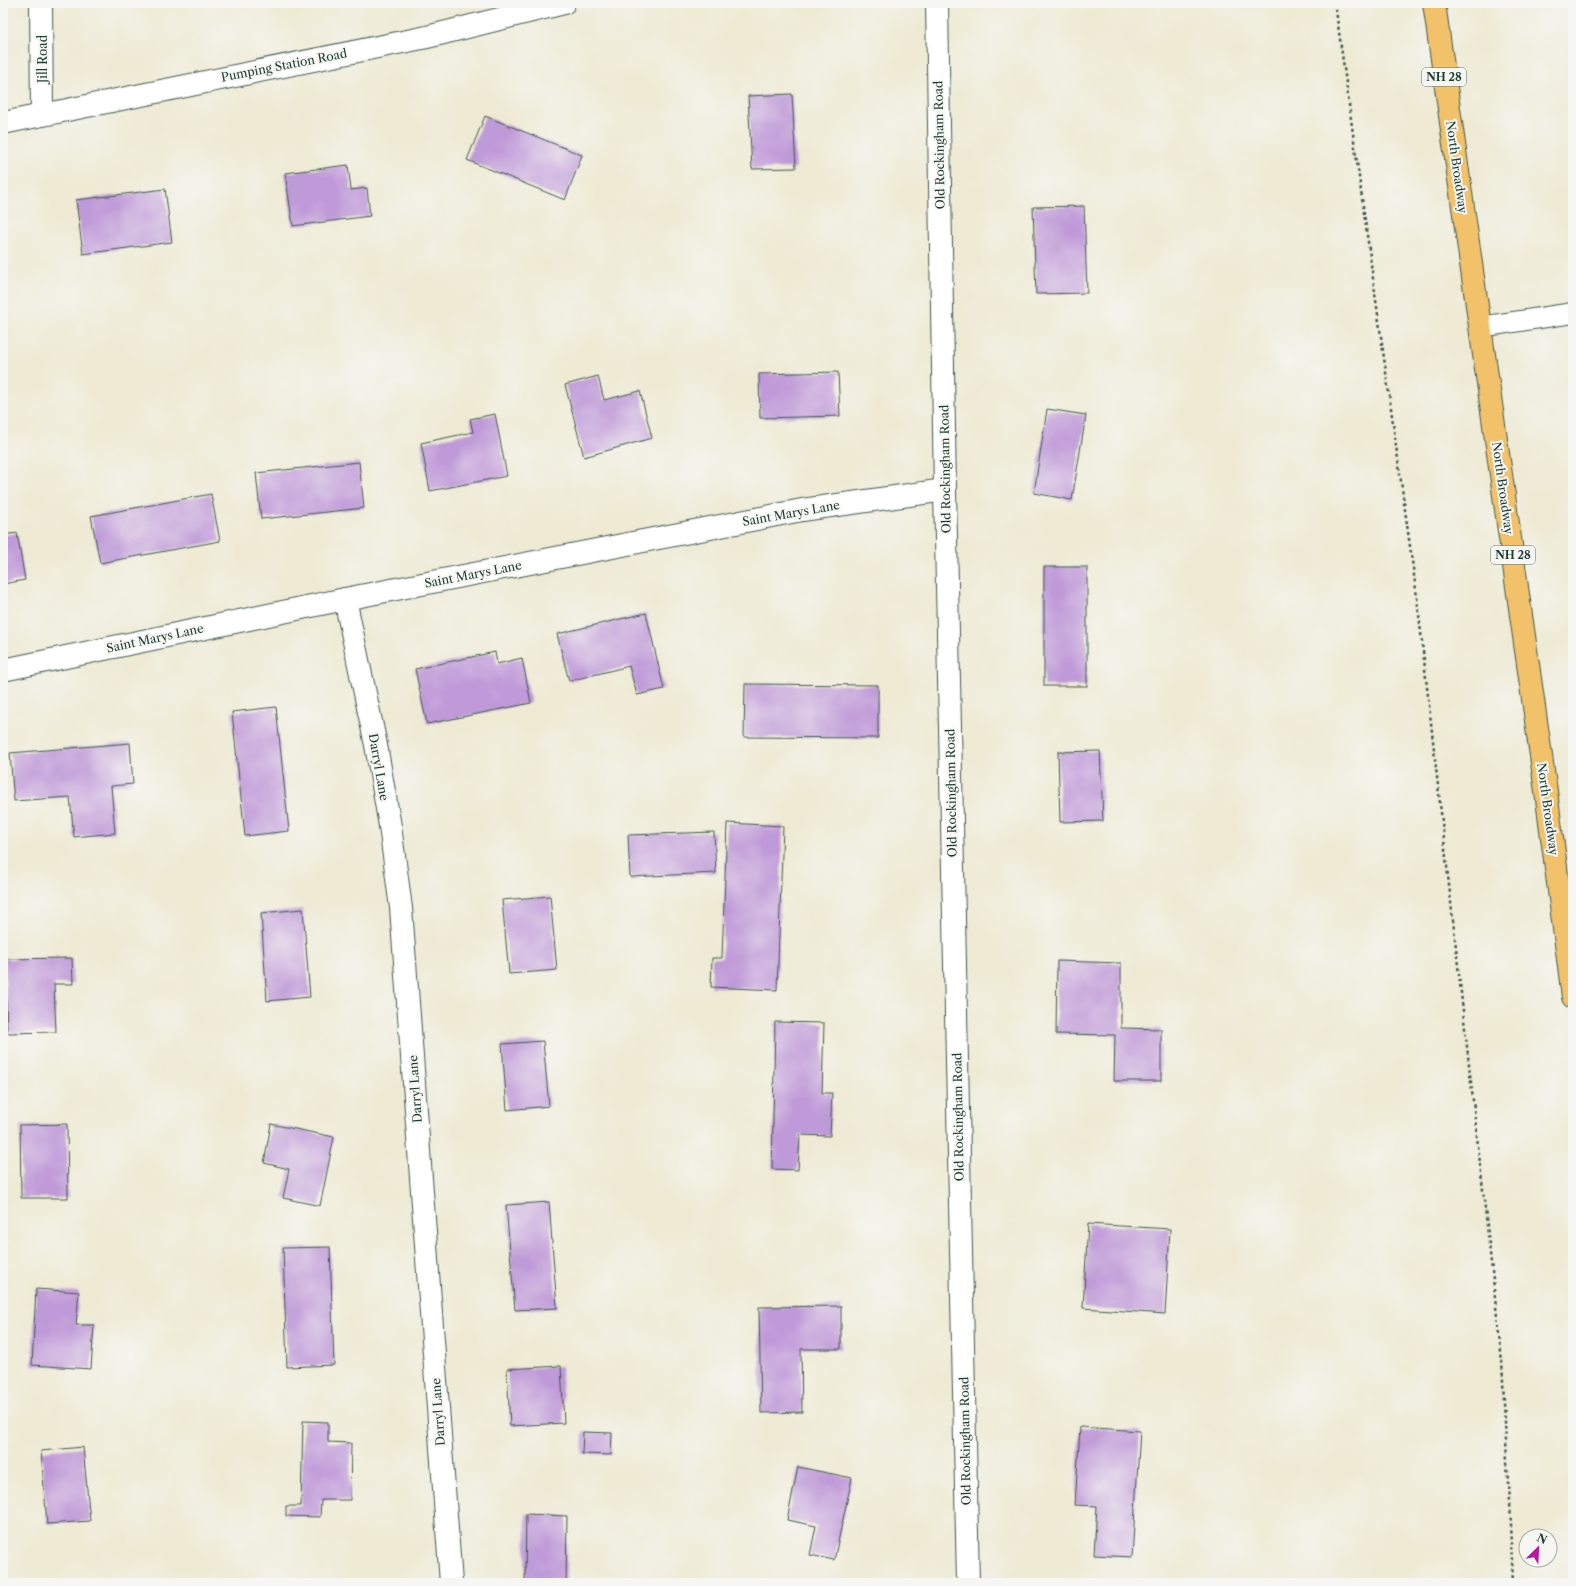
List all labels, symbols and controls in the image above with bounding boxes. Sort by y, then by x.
street label: Jill Road [35,34,50,85]
street label: Pumping Station Road [220,45,349,85]
road number: NH 28 [1422,68,1466,86]
street label: Old Rockingham Road [930,80,948,209]
street label: North Broadway [1443,120,1471,215]
street label: Old Rockingham Road [936,404,954,533]
street label: North Broadway [1489,441,1517,536]
street label: Saint Marys Lane [741,497,841,529]
road number: NH 28 [1491,546,1535,564]
street label: Saint Marys Lane [423,557,523,591]
street label: Saint Marys Lane [105,620,205,656]
street label: Old Rockingham Road [942,728,960,857]
street label: Darryl Lane [366,732,392,802]
street label: North Broadway [1534,762,1562,857]
street label: Old Rockingham Road [949,1052,967,1181]
street label: Darryl Lane [405,1054,425,1123]
street label: Old Rockingham Road [956,1376,974,1505]
street label: Darryl Lane [428,1377,448,1446]
north arrow [1518,1528,1558,1568]
text: N [1535,1531,1550,1547]

